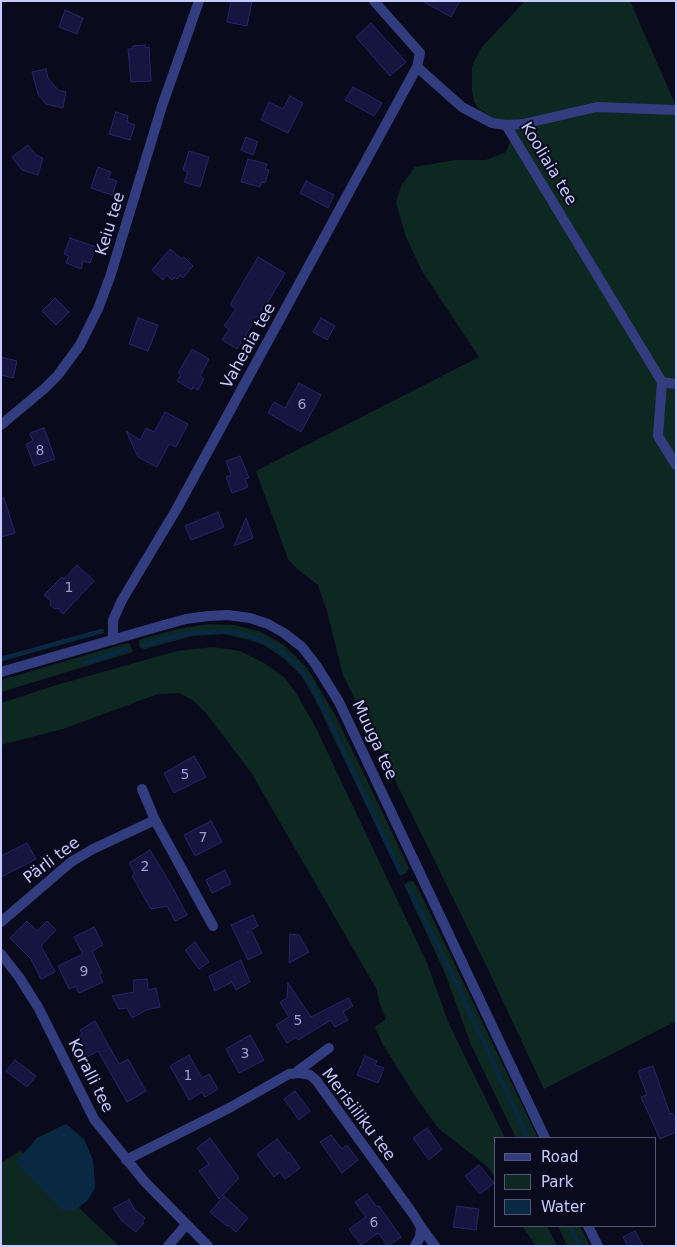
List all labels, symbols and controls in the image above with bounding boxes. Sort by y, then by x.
street label: Kooliaia tee [516,119,580,209]
street label: Keiu tee [92,190,130,258]
street label: Vaheaia tee [218,300,280,392]
house number: 6 [298,397,306,413]
house number: 8 [36,443,44,459]
house number: 1 [65,580,73,596]
street label: Muuga tee [347,697,401,783]
house number: 5 [181,767,189,783]
house number: 7 [199,830,207,846]
street label: Pärli tee [20,834,84,888]
house number: 2 [141,859,149,875]
house number: 9 [80,964,88,980]
house number: 5 [294,1013,302,1029]
street label: Koralli tee [63,1036,117,1116]
house number: 3 [241,1046,249,1062]
street label: Merisiiliku tee [317,1065,399,1165]
house number: 1 [184,1068,192,1084]
legend [494,1137,657,1227]
text: Road [541,1148,579,1166]
text: Park [541,1173,573,1191]
text: Water [541,1198,585,1216]
house number: 6 [370,1215,378,1231]

